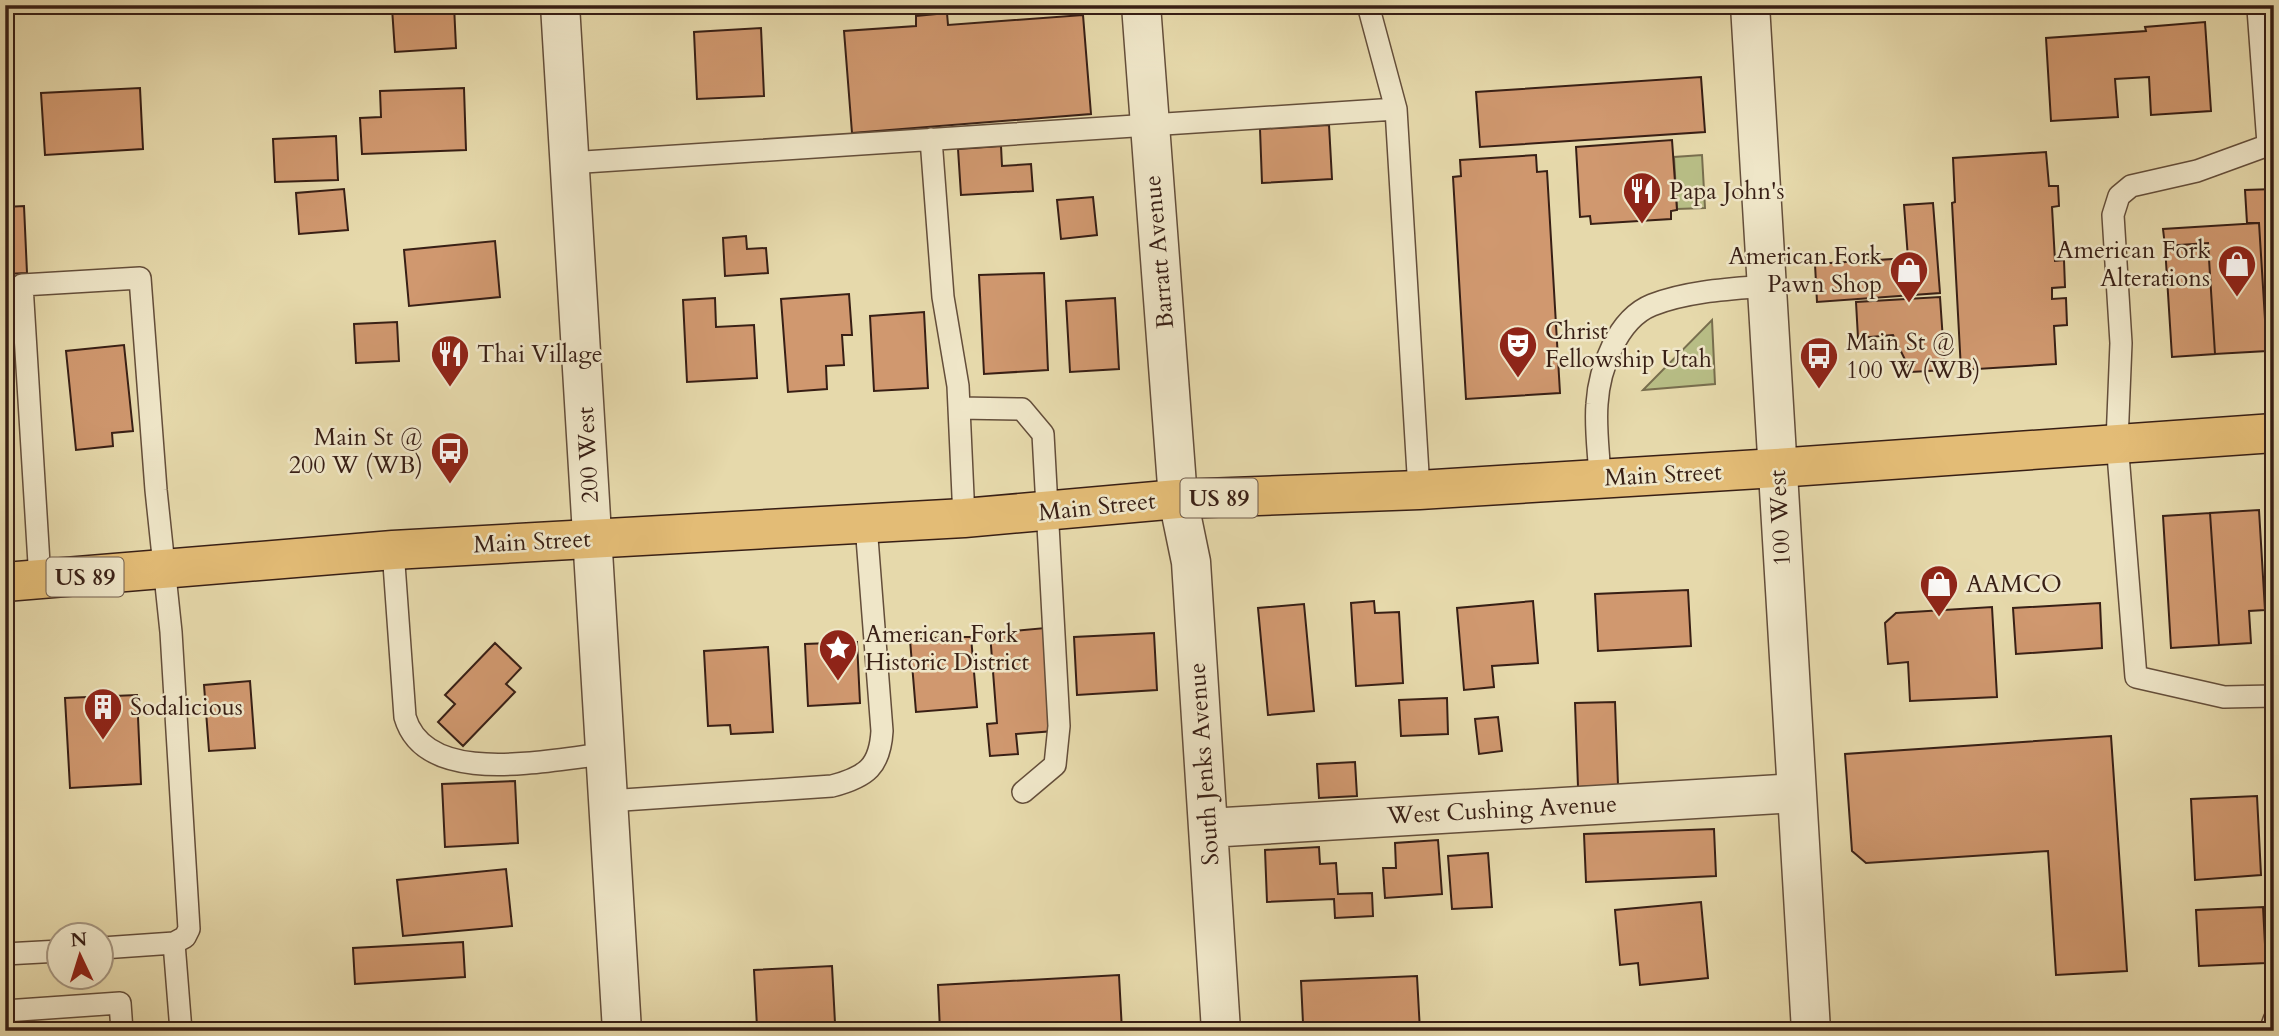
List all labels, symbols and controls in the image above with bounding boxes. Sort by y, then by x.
restaurant icon: Papa John's [1621,170,1663,225]
street label: Barratt Avenue [1136,174,1182,330]
place label: Papa John's [1669,175,1785,208]
place label: American Fork Alterations [2057,234,2210,295]
place label: American Fork Pawn Shop [1729,240,1882,301]
shop icon: American Fork Alterations [2216,243,2258,298]
shop icon: American Fork Pawn Shop [1888,249,1930,304]
place label: Christ Fellowship Utah [1545,315,1712,376]
theatre icon: Christ Fellowship Utah [1497,324,1539,379]
place label: Main St @ 100 W (WB) [1846,326,1980,387]
restaurant icon: Thai Village [429,333,471,388]
bus stop icon: Main St @ 100 W (WB) [1798,335,1840,390]
place label: Thai Village [477,338,603,371]
street label: 200 West [569,406,607,504]
place label: Main St @ 200 W (WB) [289,421,423,482]
bus stop icon: Main St @ 200 W (WB) [429,430,471,485]
street label: Main Street [1603,455,1723,495]
street label: 100 West [1761,469,1799,567]
road number: US 89 [1180,478,1258,518]
street label: Main Street [1037,484,1158,530]
street label: Main Street [472,522,592,562]
road number: US 89 [46,558,124,596]
shop icon: AAMCO [1918,563,1960,618]
place label: AAMCO [1966,568,2062,601]
place label: American Fork Historic District [865,618,1030,679]
place icon: American Fork Historic District [817,627,859,682]
street label: South Jenks Avenue [1180,662,1228,866]
building icon: Sodalicious [82,686,124,741]
place label: Sodalicious [130,691,243,724]
street label: West Cushing Avenue [1385,787,1618,833]
north arrow [46,920,116,990]
text: N [70,926,89,954]

